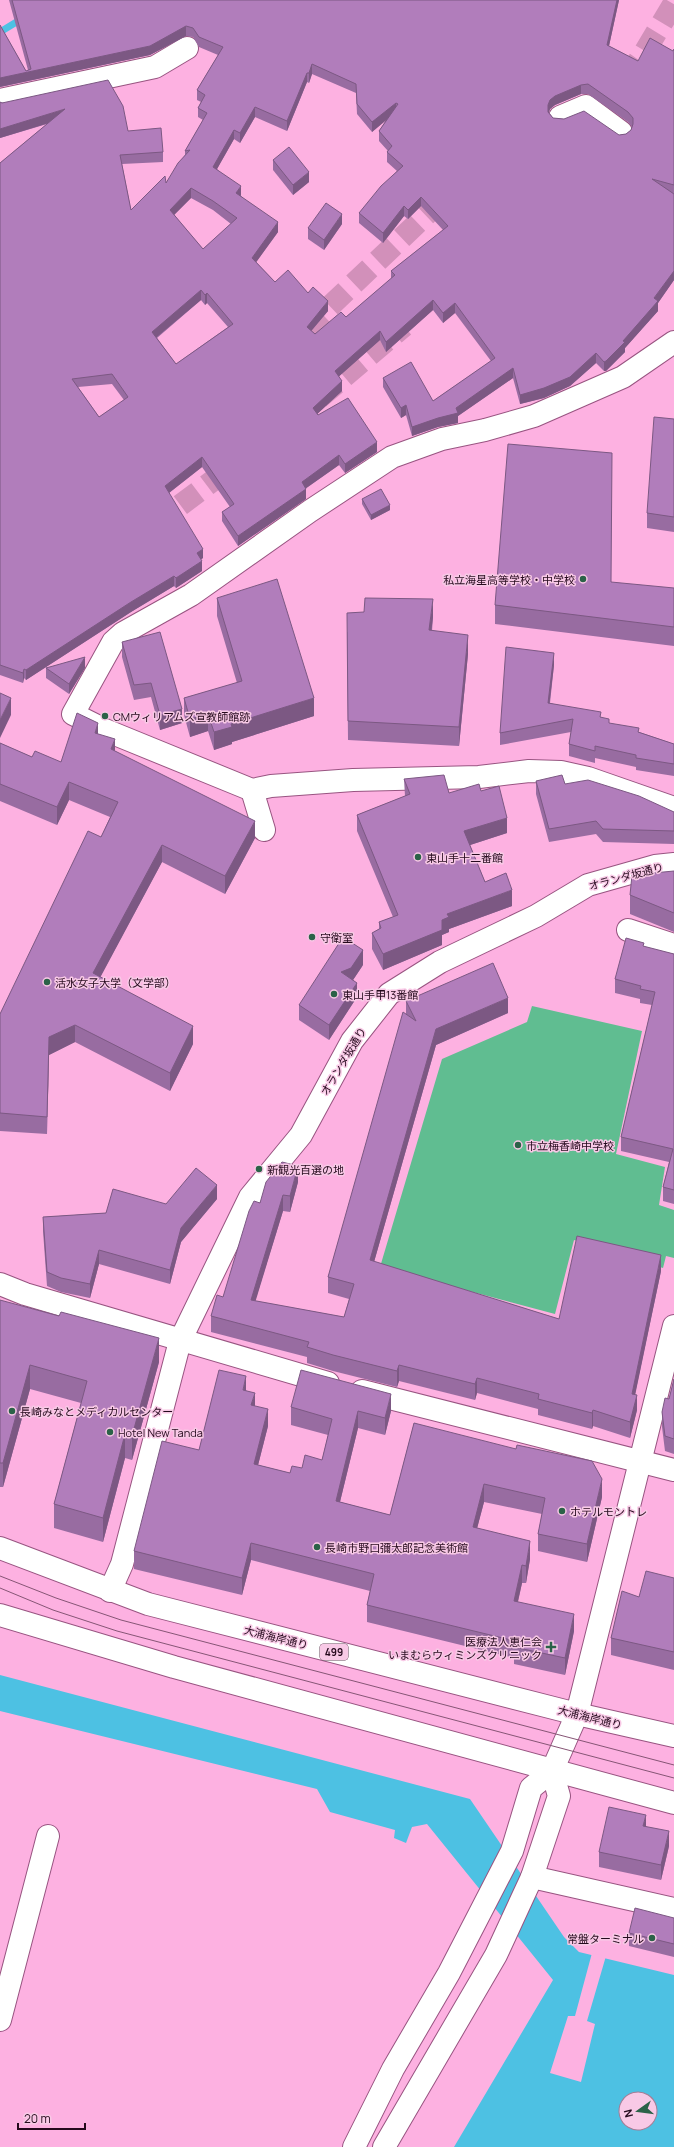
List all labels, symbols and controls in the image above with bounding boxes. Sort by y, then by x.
place label: 私立海星高等学校・中学校 [443,572,575,587]
marker: 私立海星高等学校・中学校 [578,574,588,584]
place label: CMウィリアムズ宣教師館跡 [113,709,250,724]
marker: CMウィリアムズ宣教師館跡 [100,711,110,721]
place label: 東山手十二番館 [426,850,503,865]
marker: 東山手十二番館 [413,852,423,862]
street label: オランダ坂通り [587,859,665,893]
place label: 守衛室 [320,930,353,945]
marker: 守衛室 [307,932,317,942]
place label: 活水女子大学（文学部） [55,975,176,990]
marker: 活水女子大学（文学部） [42,977,52,987]
place label: 東山手甲13番館 [342,987,418,1002]
marker: 東山手甲13番館 [329,989,339,999]
street label: オランダ坂通り [317,1024,369,1098]
place label: 市立梅香崎中学校 [526,1138,614,1153]
marker: 市立梅香崎中学校 [513,1140,523,1150]
place label: 新観光百選の地 [267,1162,344,1177]
marker: 新観光百選の地 [254,1164,264,1174]
place label: 長崎みなとメディカルセンター [20,1404,173,1419]
marker: 長崎みなとメディカルセンター [7,1406,17,1416]
place label: Hotel New Tanda [118,1425,203,1440]
marker: Hotel New Tanda [105,1427,115,1437]
place label: ホテルモントレ [570,1504,647,1519]
marker: ホテルモントレ [557,1506,567,1516]
place label: 長崎市野口彌太郎記念美術館 [325,1540,468,1555]
marker: 長崎市野口彌太郎記念美術館 [312,1542,322,1552]
street label: 大浦海岸通り [242,1622,310,1652]
place label: 医療法人恵仁会 いまむらウィミンズクリニック [388,1634,542,1662]
marker: 医療法人恵仁会 いまむらウィミンズクリニック [545,1641,557,1653]
road number: 499 [320,1644,348,1660]
street label: 大浦海岸通り [556,1702,624,1732]
place label: 常盤ターミナル [567,1931,644,1946]
marker: 常盤ターミナル [647,1933,657,1943]
north arrow [618,2091,658,2131]
scale bar [18,2105,85,2131]
text: N [620,2108,636,2119]
text: 20 m [24,2110,51,2127]

